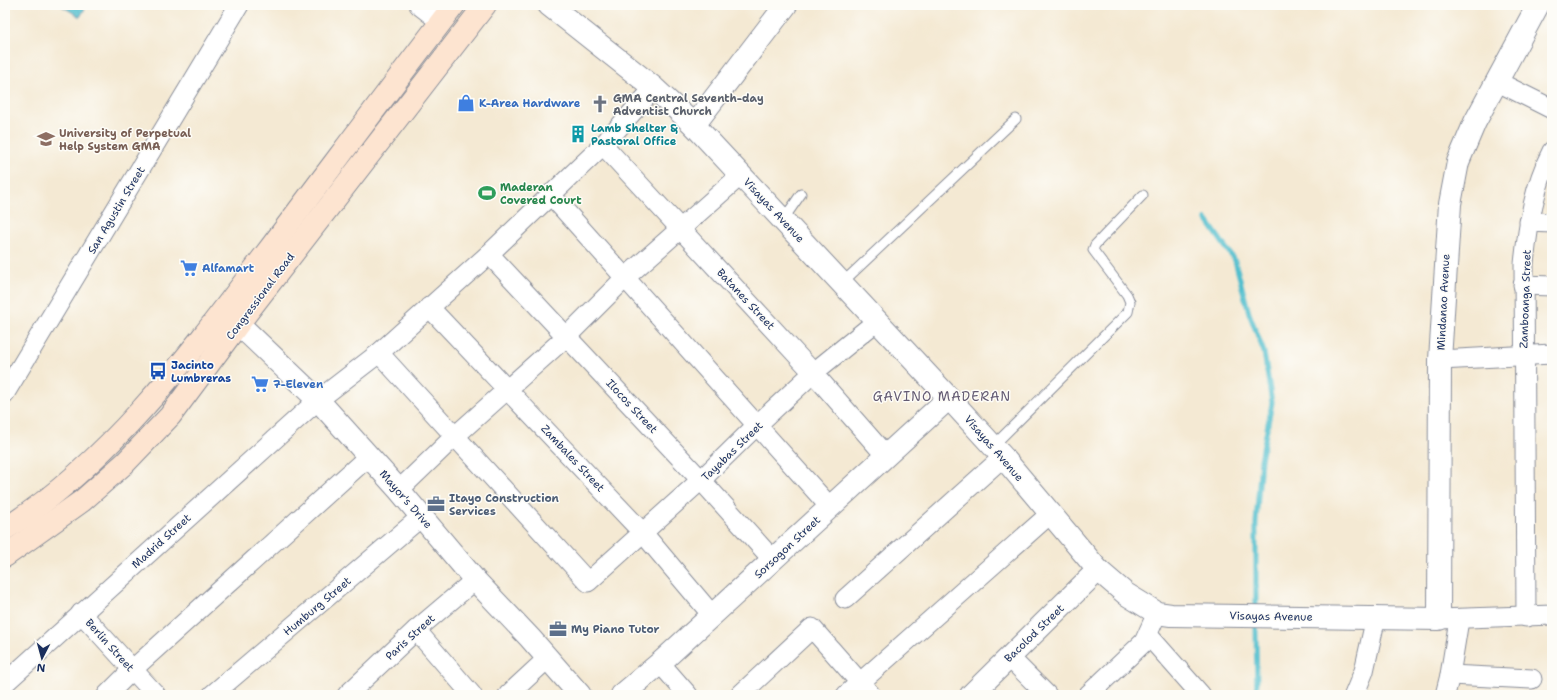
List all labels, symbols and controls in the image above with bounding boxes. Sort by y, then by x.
place label: GMA Central Seventh-day Adventist Church [613,91,764,119]
shop icon: K-Area Hardware [456,93,476,113]
church icon: GMA Central Seventh-day Adventist Church [590,94,610,114]
place label: K-Area Hardware [479,96,581,111]
place label: Lamb Shelter & Pastoral Office [591,121,678,149]
building icon: Lamb Shelter & Pastoral Office [568,124,588,144]
place label: University of Perpetual Help System GMA [59,126,191,154]
school or university icon: University of Perpetual Help System GMA [36,129,56,149]
street label: San Agustin Street [84,163,149,257]
street label: Visayas Avenue [740,175,808,246]
place label: Maderan Covered Court [500,180,582,208]
sports icon: Maderan Covered Court [477,183,497,203]
street label: Zamboanga Street [1516,249,1535,349]
street label: Congressional Road [223,250,298,343]
street label: Mindanao Avenue [1433,253,1454,351]
supermarket icon: Alfamart [179,258,199,278]
place label: Alfamart [202,261,255,276]
street label: Batanes Street [713,265,778,333]
place label: Jacinto Lumbreras [171,358,231,386]
bus stop icon: Jacinto Lumbreras [148,361,168,381]
supermarket icon: 7-Eleven [250,374,270,394]
street label: Ilocos Street [603,376,661,437]
place label: 7-Eleven [273,377,324,392]
district label: GAVINO MADERAN [873,388,1011,405]
street label: Visayas Avenue [961,412,1027,485]
street label: Tayabas Street [698,418,766,485]
street label: Zambales Street [538,421,608,495]
street label: Mayor's Drive [376,467,435,532]
place label: Itayo Construction Services [449,491,560,519]
office icon: Itayo Construction Services [426,494,446,514]
street label: Madrid Street [128,511,194,572]
street label: Sorsogon Street [751,513,824,582]
street label: Humburg Street [280,573,355,639]
street label: Bacolod Street [1001,601,1068,666]
street label: Visayas Avenue [1229,608,1313,625]
street label: Paris Street [382,611,438,664]
street label: Berlin Street [82,616,138,675]
office icon: My Piano Tutor [548,619,568,639]
place label: My Piano Tutor [571,622,660,637]
north arrow [22,638,62,678]
text: N [36,660,46,675]

